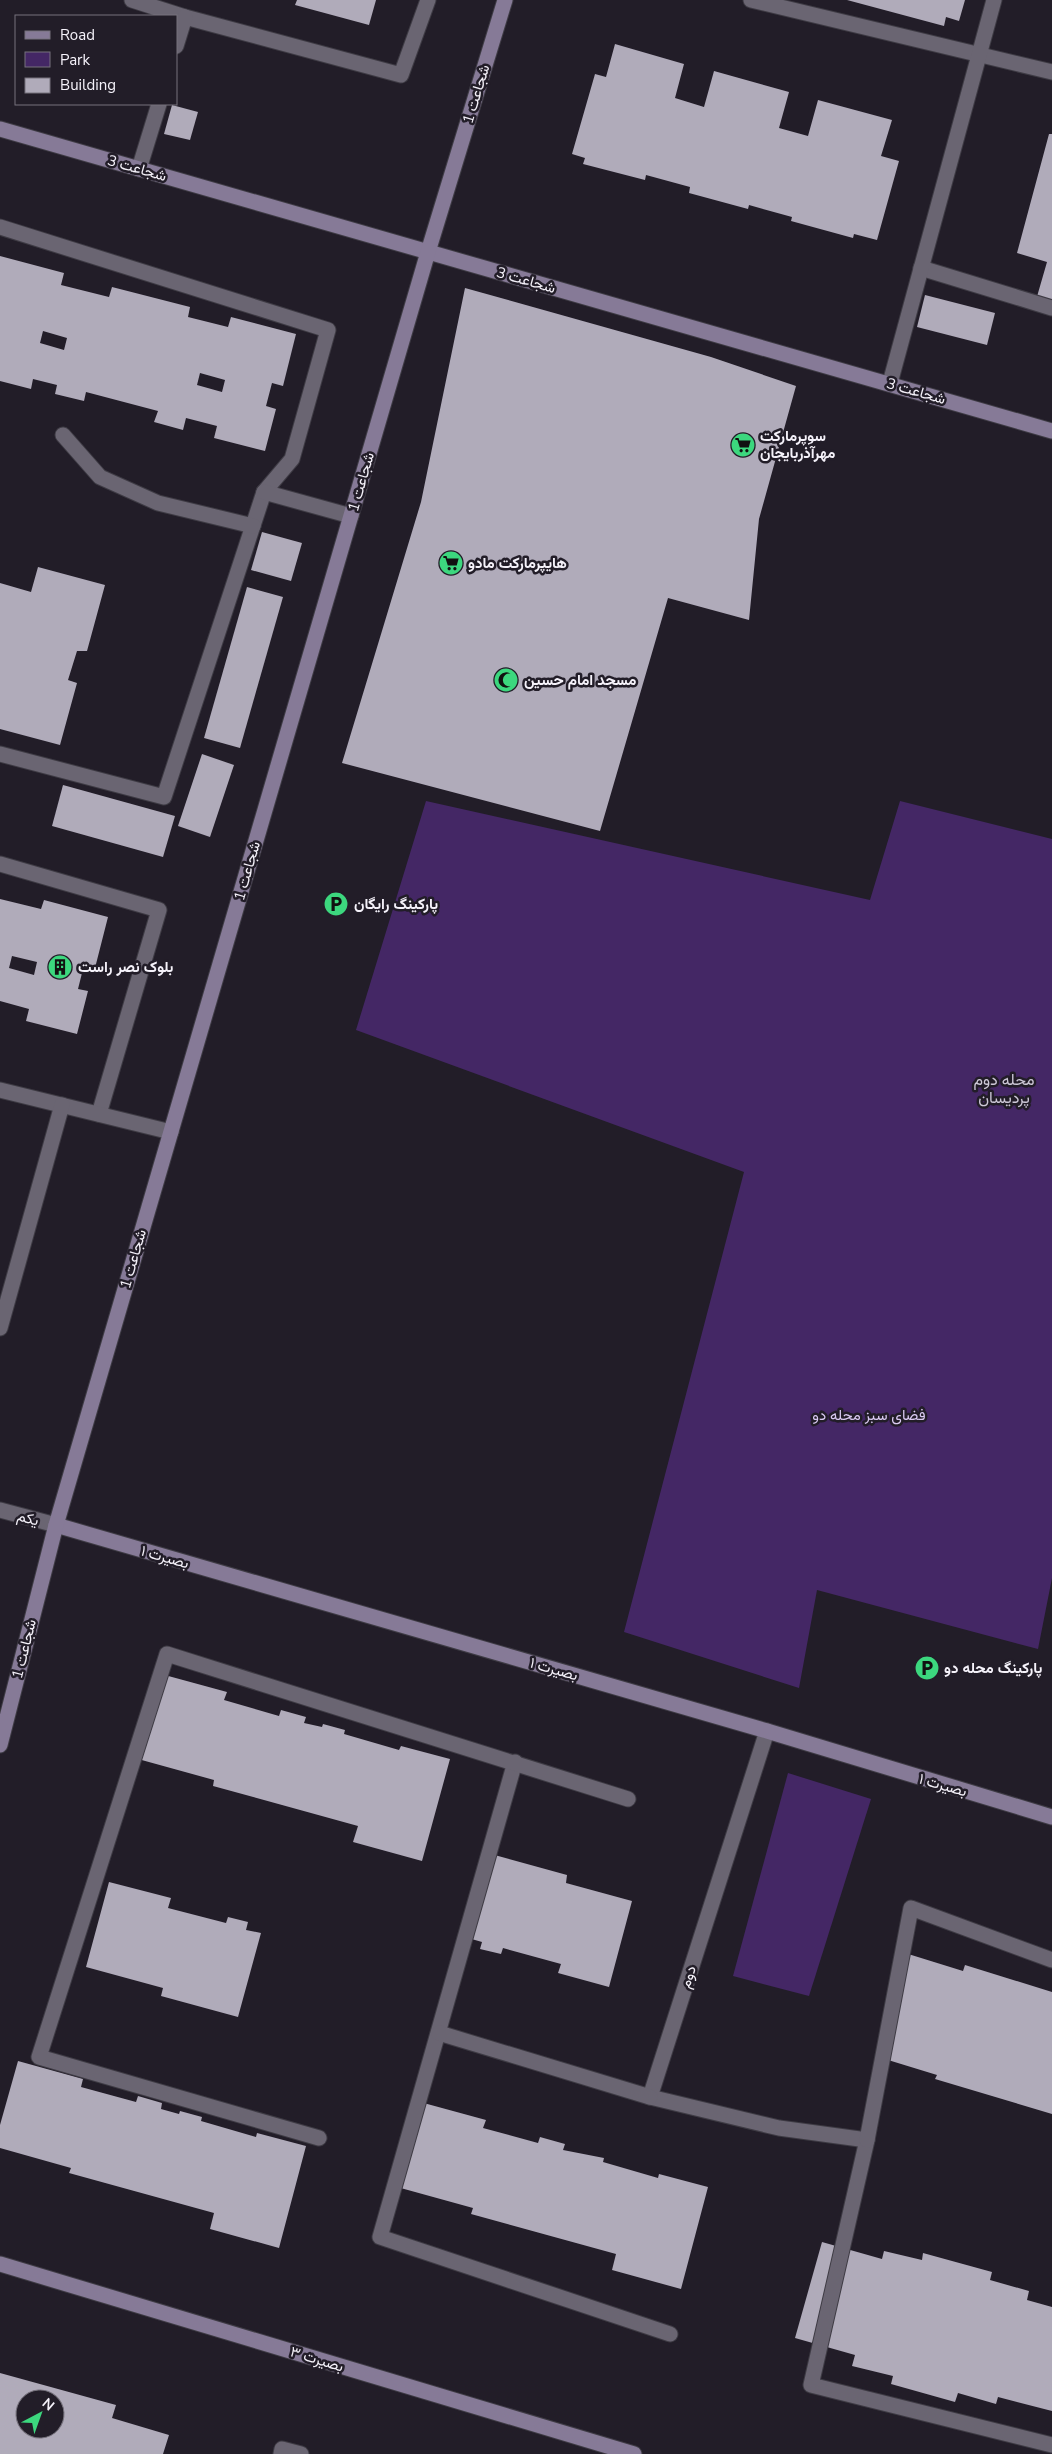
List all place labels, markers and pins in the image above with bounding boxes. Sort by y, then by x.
place label: سوپرمارکت مهرآذربایجان [760,426,835,463]
supermarket icon: سوپرمارکت مهرآذربایجان [730,432,756,458]
supermarket icon: هایپرمارکت مادو [438,550,464,576]
place label: هایپرمارکت مادو [468,553,567,573]
mosque icon: مسجد امام حسین [493,667,519,693]
place label: مسجد امام حسین [524,670,636,690]
parking icon: پارکینگ رایگان [323,891,349,917]
place label: پارکینگ رایگان [354,894,438,914]
building icon: بلوک نصر راست [47,954,73,980]
place label: بلوک نصر راست [78,957,173,977]
parking icon: پارکینگ محله دو [914,1655,940,1681]
place label: پارکینگ محله دو [944,1658,1042,1678]

